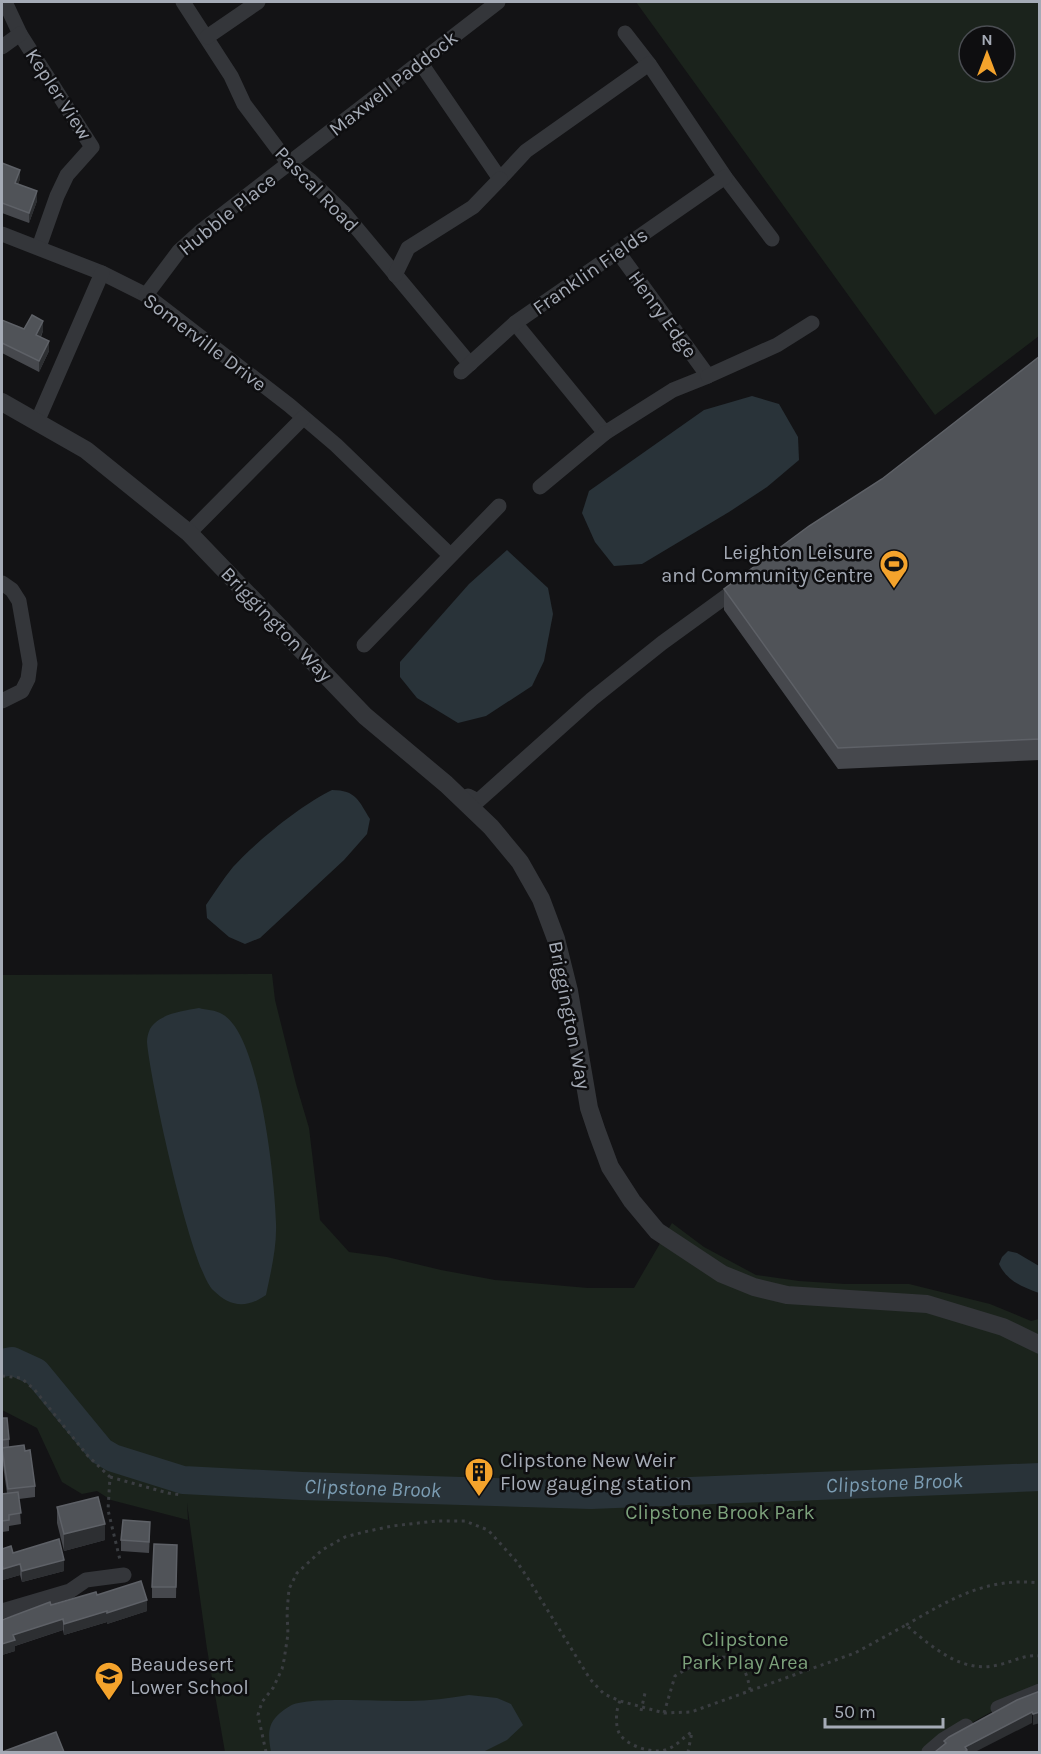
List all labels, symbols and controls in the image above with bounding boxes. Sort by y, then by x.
north arrow [957,24,1017,84]
street label: Maxwell Paddock [324,26,462,141]
text: N [981,30,993,49]
street label: Kepler View [21,44,97,145]
street label: Pascal Road [270,142,363,237]
street label: Hubble Place [174,168,280,260]
street label: Franklin Fields [528,223,652,320]
street label: Henry Edge [623,266,702,362]
street label: Somerville Drive [139,289,271,396]
place label: Leighton Leisure and Community Centre [661,541,873,587]
sports icon: Leighton Leisure and Community Centre [878,548,910,590]
street label: Briggington Way [216,562,337,686]
street label: Briggington Way [544,939,595,1091]
place label: Clipstone New Weir Flow gauging station [500,1449,692,1495]
building icon: Clipstone New Weir Flow gauging station [463,1456,495,1498]
water label: Clipstone Brook [825,1468,964,1498]
water label: Clipstone Brook [304,1474,442,1502]
park label: Clipstone Brook Park [625,1501,815,1524]
park label: Clipstone Park Play Area [681,1628,809,1674]
place label: Beaudesert Lower School [130,1653,249,1699]
school or university icon: Beaudesert Lower School [93,1660,125,1702]
scale bar [825,1691,944,1729]
text: 50 m [834,1701,876,1723]

